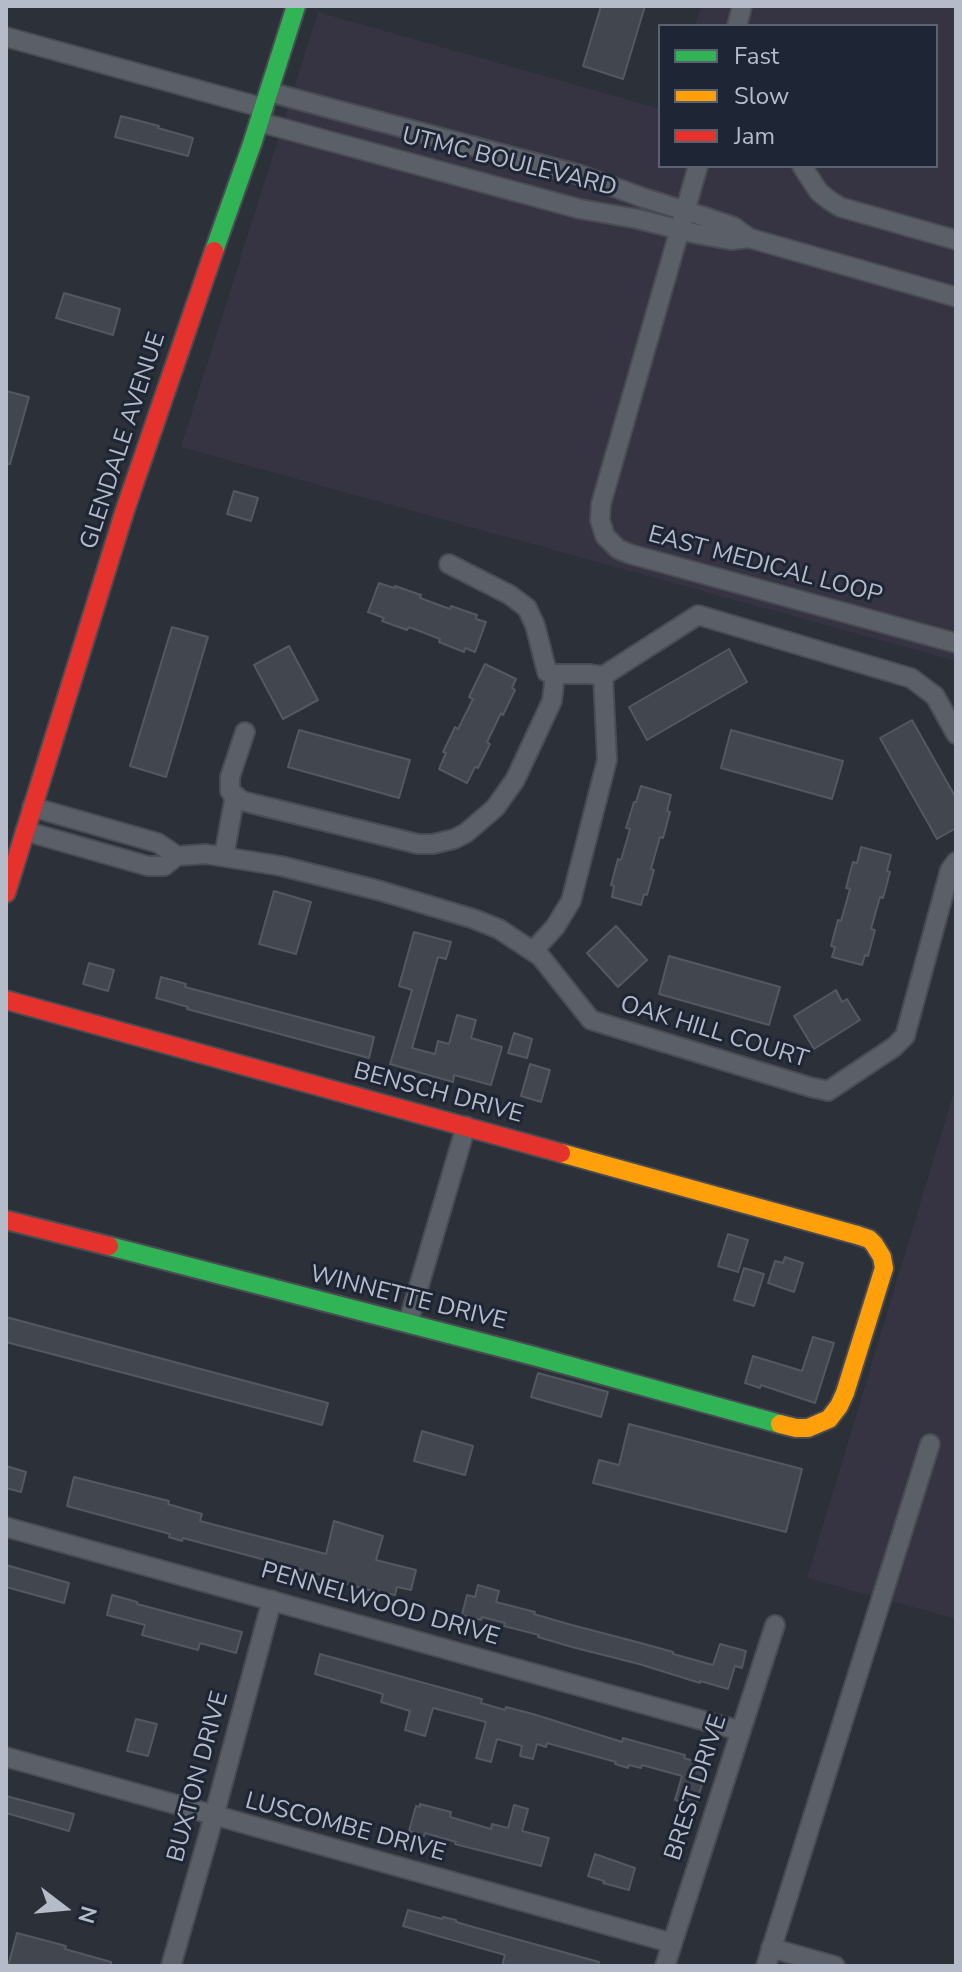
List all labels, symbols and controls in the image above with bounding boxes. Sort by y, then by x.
legend [658,24,938,168]
text: Fast [734,40,779,72]
text: Slow [734,80,789,112]
text: Jam [734,120,775,152]
street label: UTMC BOULEVARD [399,122,619,204]
street label: GLENDALE AVENUE [75,329,173,553]
street label: EAST MEDICAL LOOP [645,521,885,611]
street label: OAK HILL COURT [617,991,811,1075]
street label: BENSCH DRIVE [350,1058,526,1130]
street label: WINNETTE DRIVE [307,1261,509,1337]
street label: PENNELWOOD DRIVE [257,1557,503,1653]
street label: BUXTON DRIVE [162,1689,236,1865]
street label: BREST DRIVE [660,1711,734,1865]
street label: LUSCOMBE DRIVE [242,1787,448,1869]
north arrow [24,1868,104,1948]
text: N [70,1903,104,1927]

